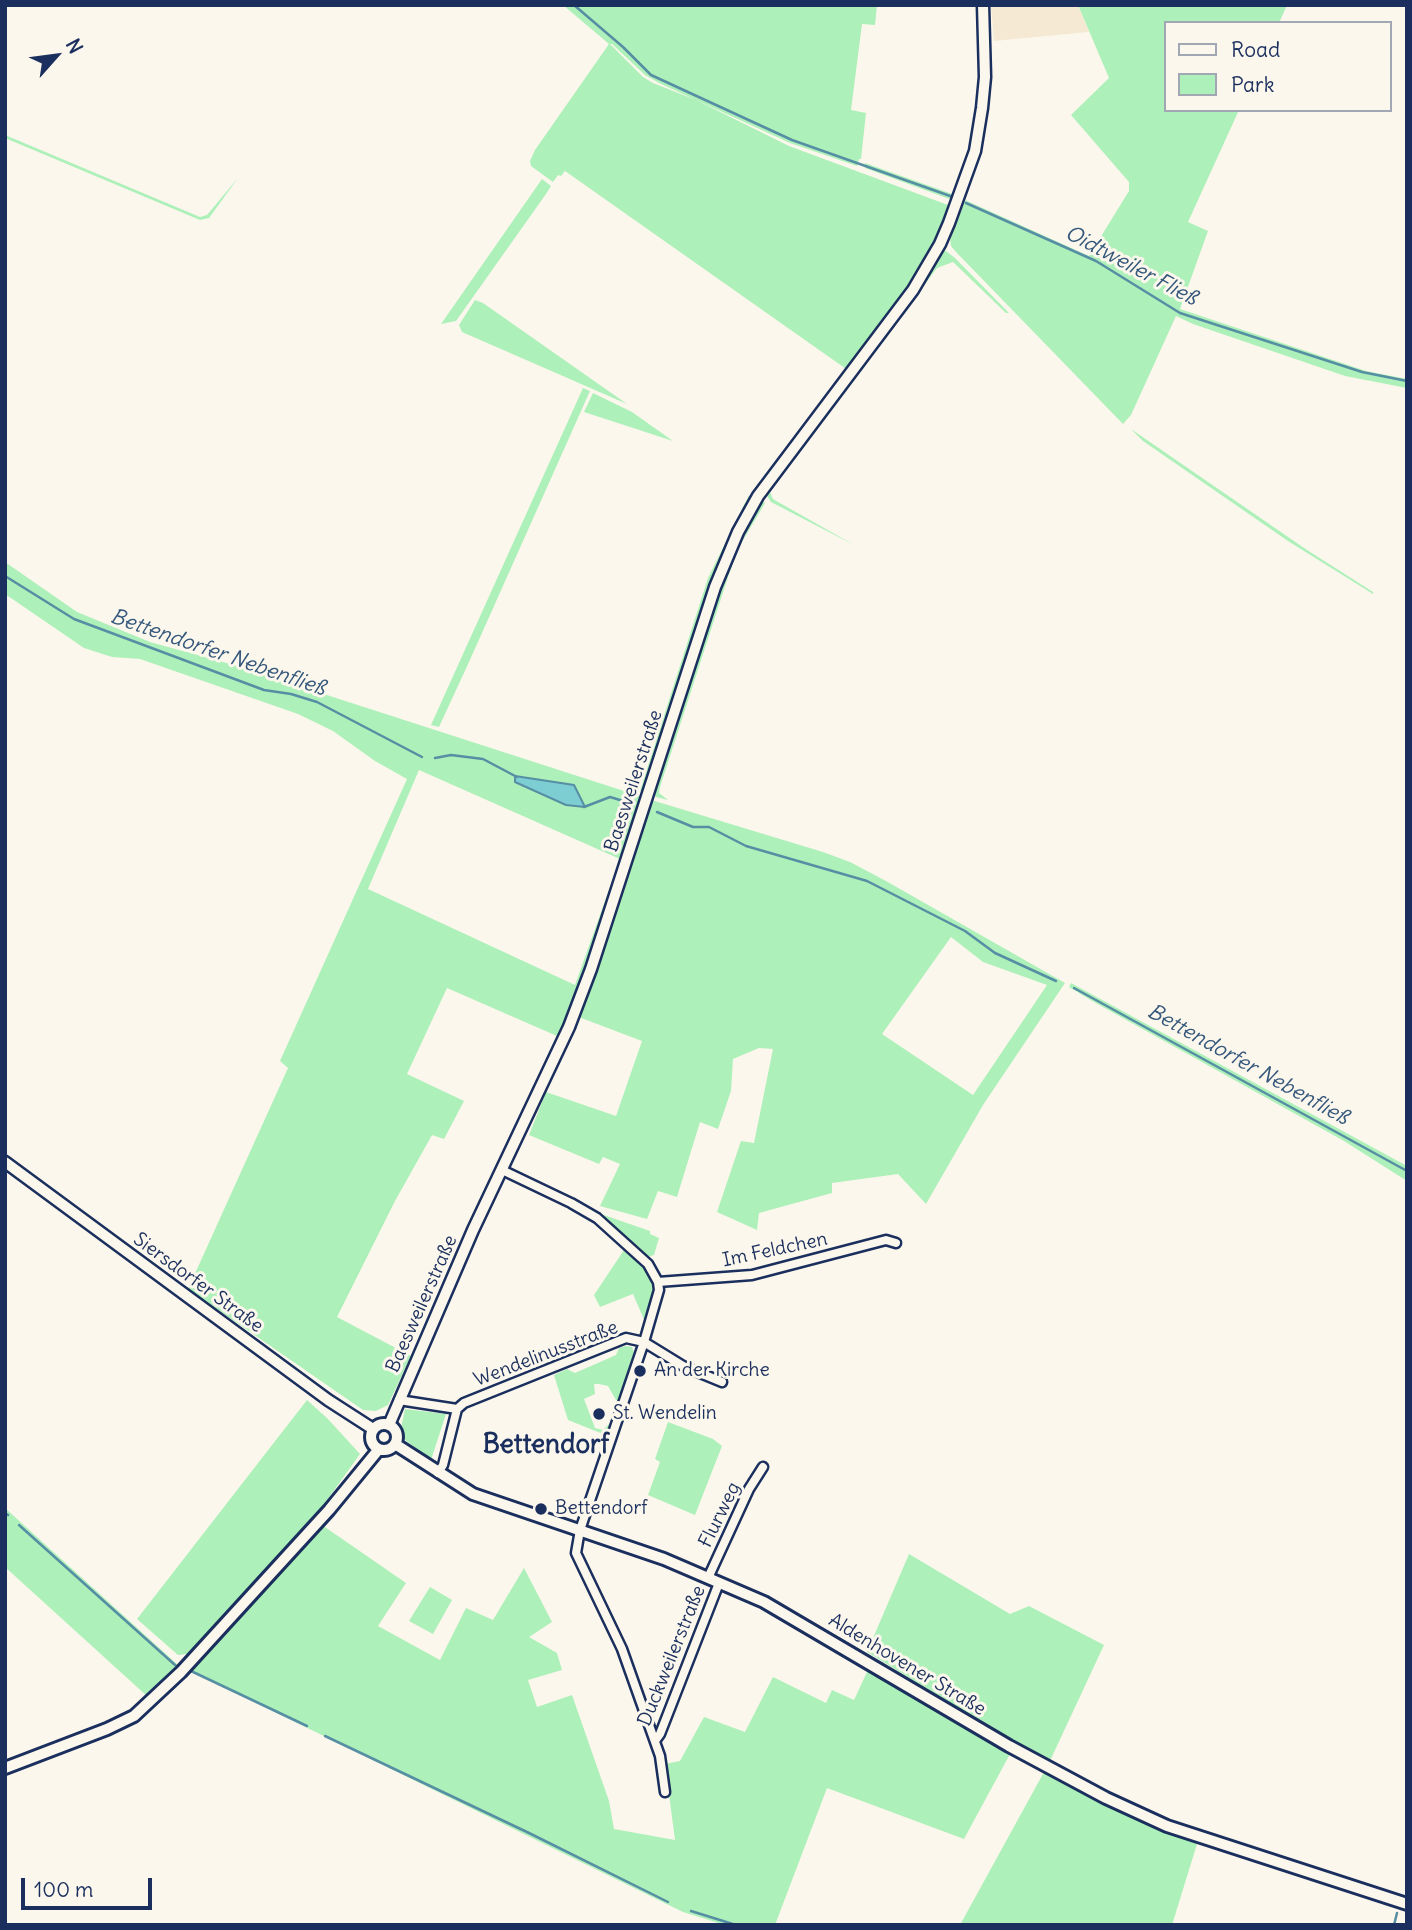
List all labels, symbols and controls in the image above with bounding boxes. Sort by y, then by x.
north arrow [21,21,91,91]
legend [1164,21,1391,112]
text: N [61,35,88,58]
text: Road [1231,36,1280,63]
text: Park [1231,71,1274,98]
water label: Oidtweiler Fließ [1060,220,1202,312]
water label: Bettendorfer Nebenfließ [107,604,329,702]
street label: Baesweilerstraße [600,707,668,855]
water label: Bettendorfer Nebenfließ [1143,999,1353,1131]
street label: Siersdorfer Straße [129,1228,267,1338]
street label: Im Feldchen [720,1228,830,1272]
street label: Baesweilerstraße [382,1232,462,1376]
street label: Wendelinusstraße [471,1316,621,1392]
place label: An der Kirche [654,1360,770,1382]
marker: An der Kirche [632,1363,648,1379]
place label: St. Wendelin [613,1403,717,1425]
marker: St. Wendelin [591,1406,607,1422]
district label: Bettendorf [483,1430,609,1462]
street label: Flurweg [694,1479,746,1551]
place label: Bettendorf [555,1498,647,1520]
marker: Bettendorf [533,1501,549,1517]
street label: Duckweilerstraße [633,1582,711,1730]
street label: Aldenhovener Straße [824,1609,990,1721]
scale bar [24,1864,156,1908]
text: 100 m [34,1876,93,1903]

